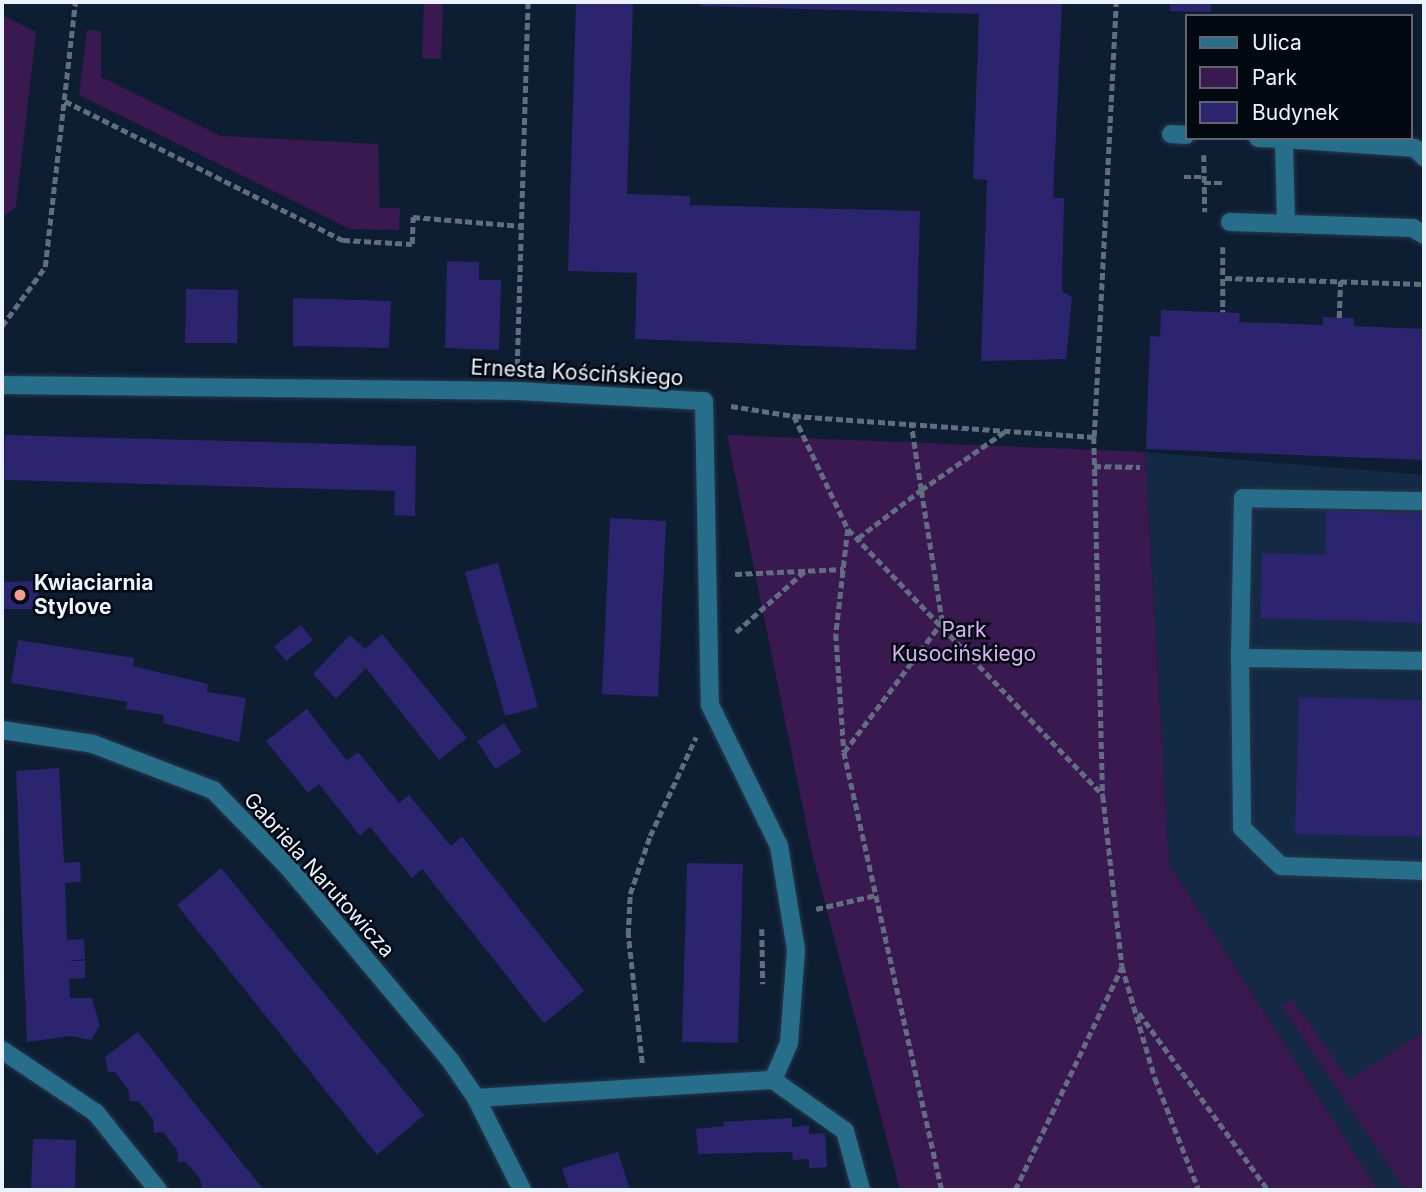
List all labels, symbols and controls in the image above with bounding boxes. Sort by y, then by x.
legend [1184,14,1412,140]
text: Ulica [1252,30,1302,55]
text: Park [1252,65,1297,90]
text: Budynek [1252,100,1339,125]
street label: Ernesta Kościńskiego [470,355,684,391]
place label: Kwiaciarnia Stylove [34,570,153,620]
marker: Kwiaciarnia Stylove [12,587,28,603]
park label: Park Kusocińskiego [892,617,1036,667]
street label: Gabriela Narutowicza [238,787,400,963]

